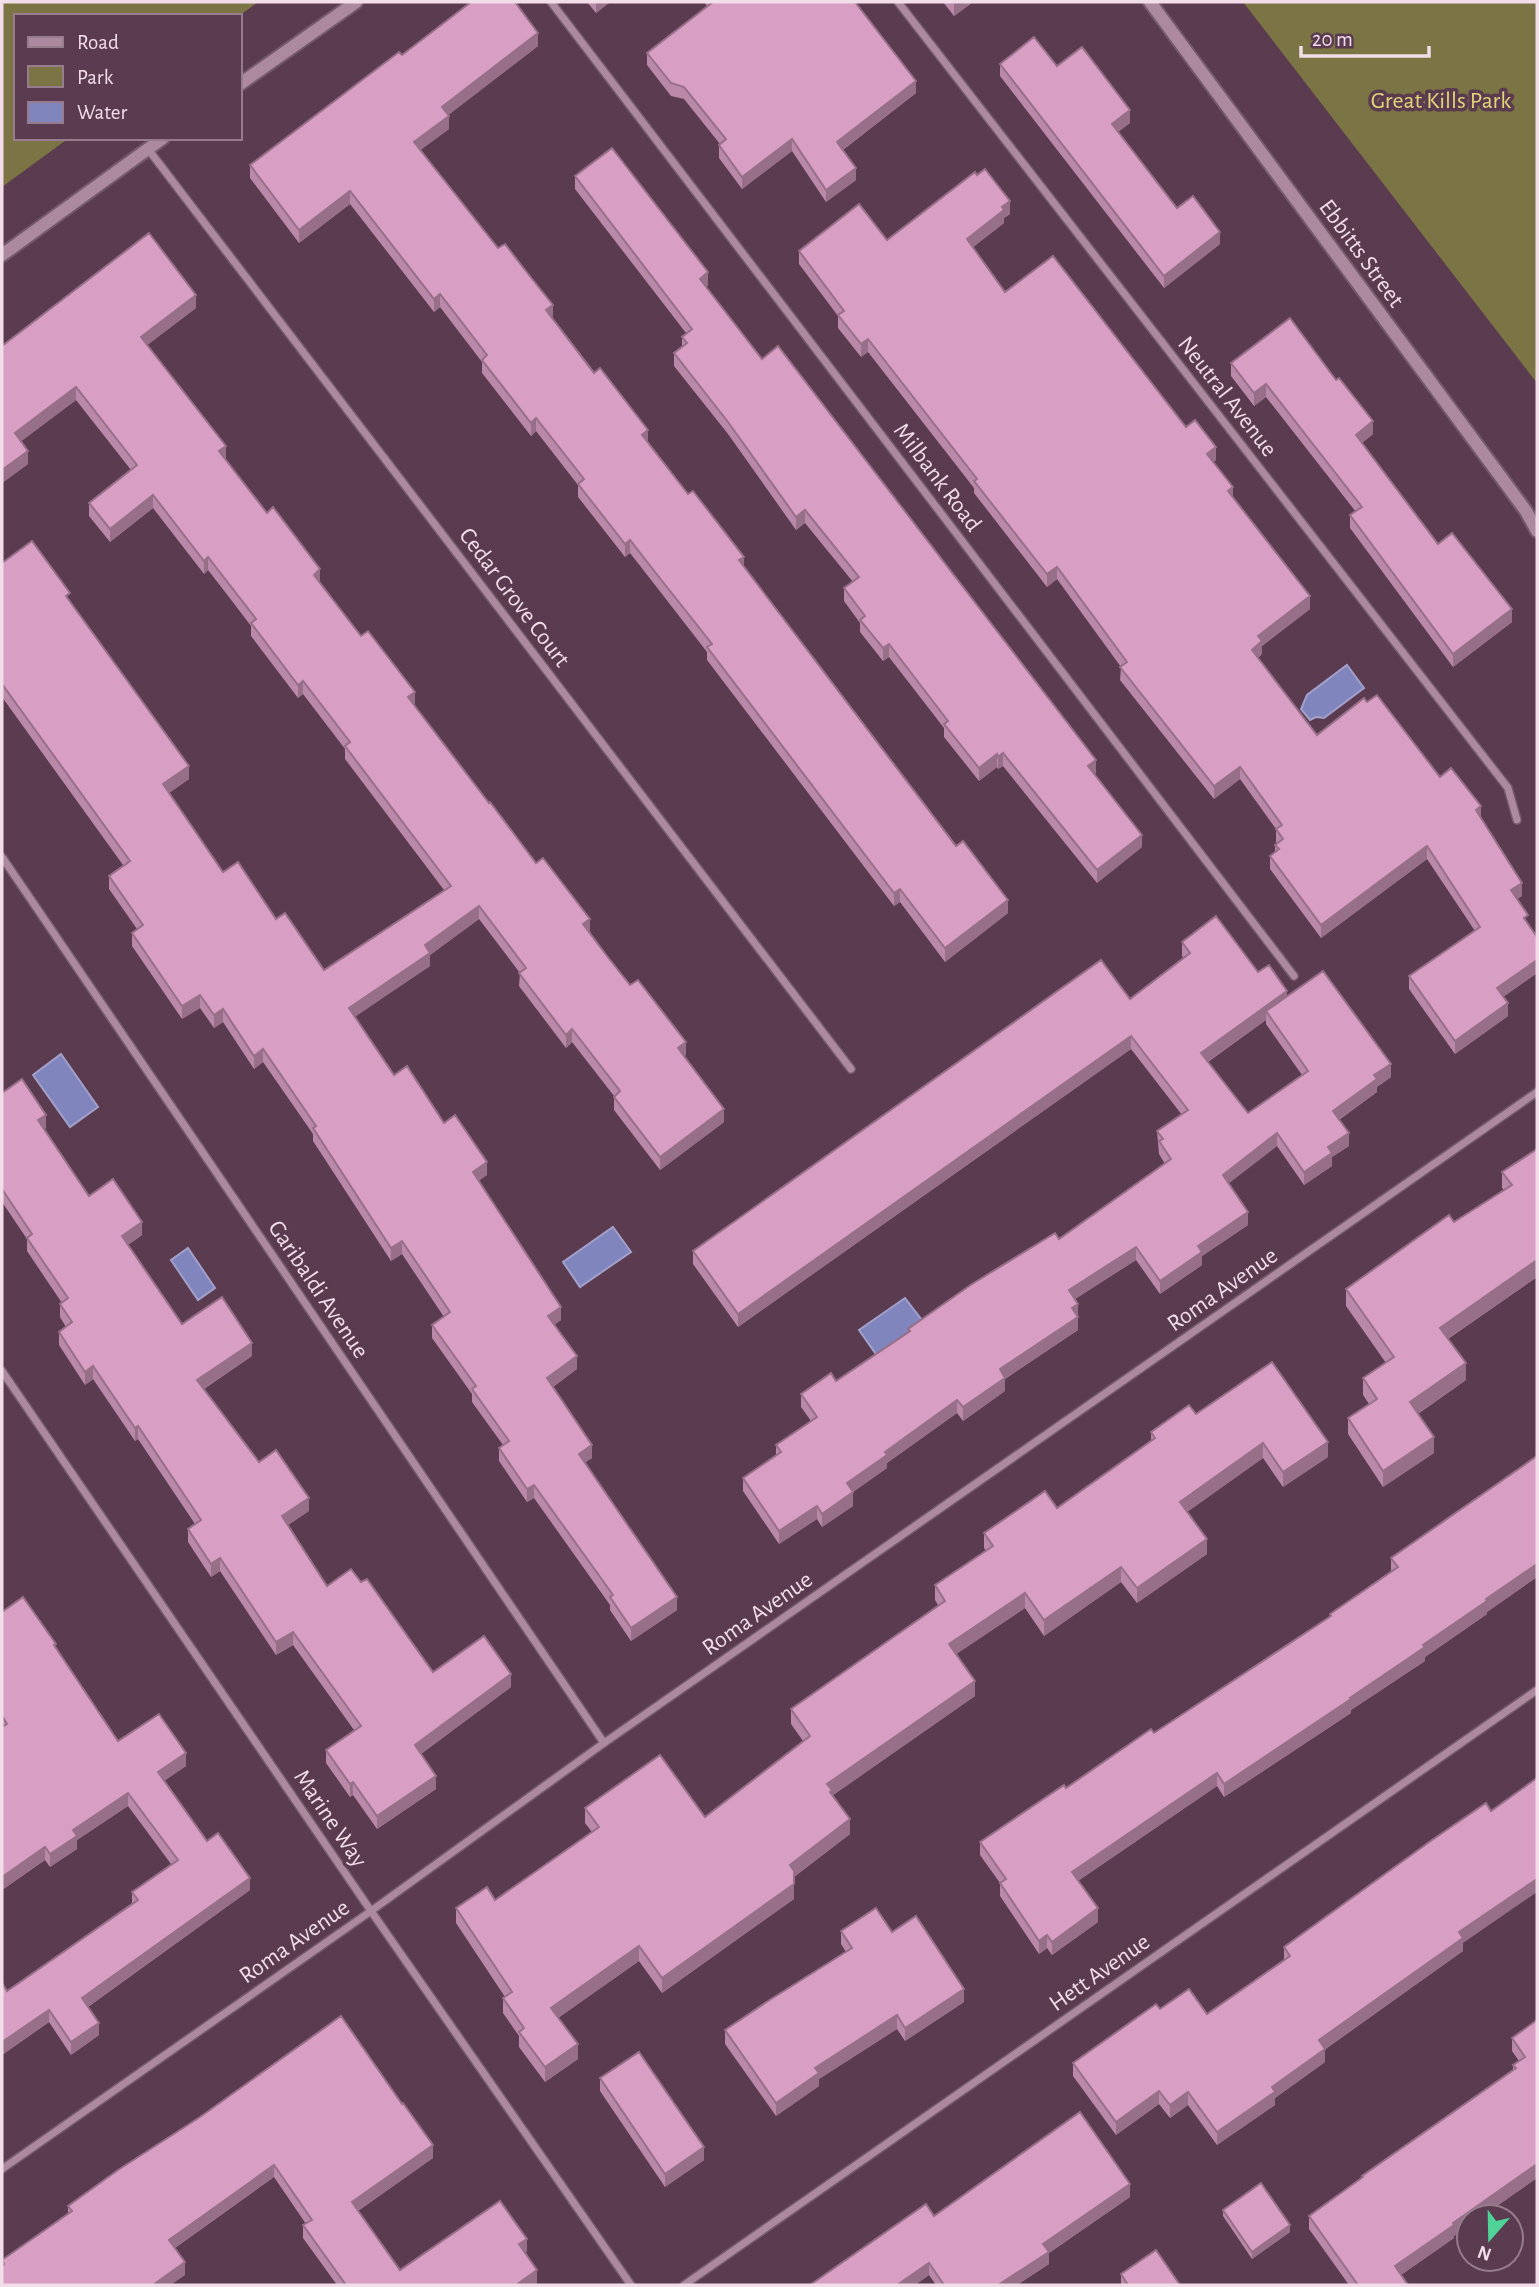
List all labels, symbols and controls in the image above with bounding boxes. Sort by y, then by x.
legend [14,14,242,140]
scale bar [1301,14,1429,58]
text: 20 m [1312,29,1353,50]
text: Road [77,32,119,53]
text: Park [77,67,114,88]
park label: Great Kills Park [1371,89,1511,113]
text: Water [77,102,127,123]
street label: Ebbitts Street [1314,195,1408,312]
street label: Neutral Avenue [1173,332,1281,461]
street label: Milbank Road [889,419,986,536]
street label: Cedar Grove Court [454,524,574,672]
street label: Garibaldi Avenue [263,1216,373,1363]
street label: Roma Avenue [1163,1243,1282,1336]
street label: Roma Avenue [698,1567,817,1660]
street label: Marine Way [289,1766,371,1872]
street label: Roma Avenue [235,1895,354,1988]
street label: Hett Avenue [1045,1930,1154,2016]
north arrow [1455,2203,1525,2273]
text: N [1475,2241,1494,2264]

